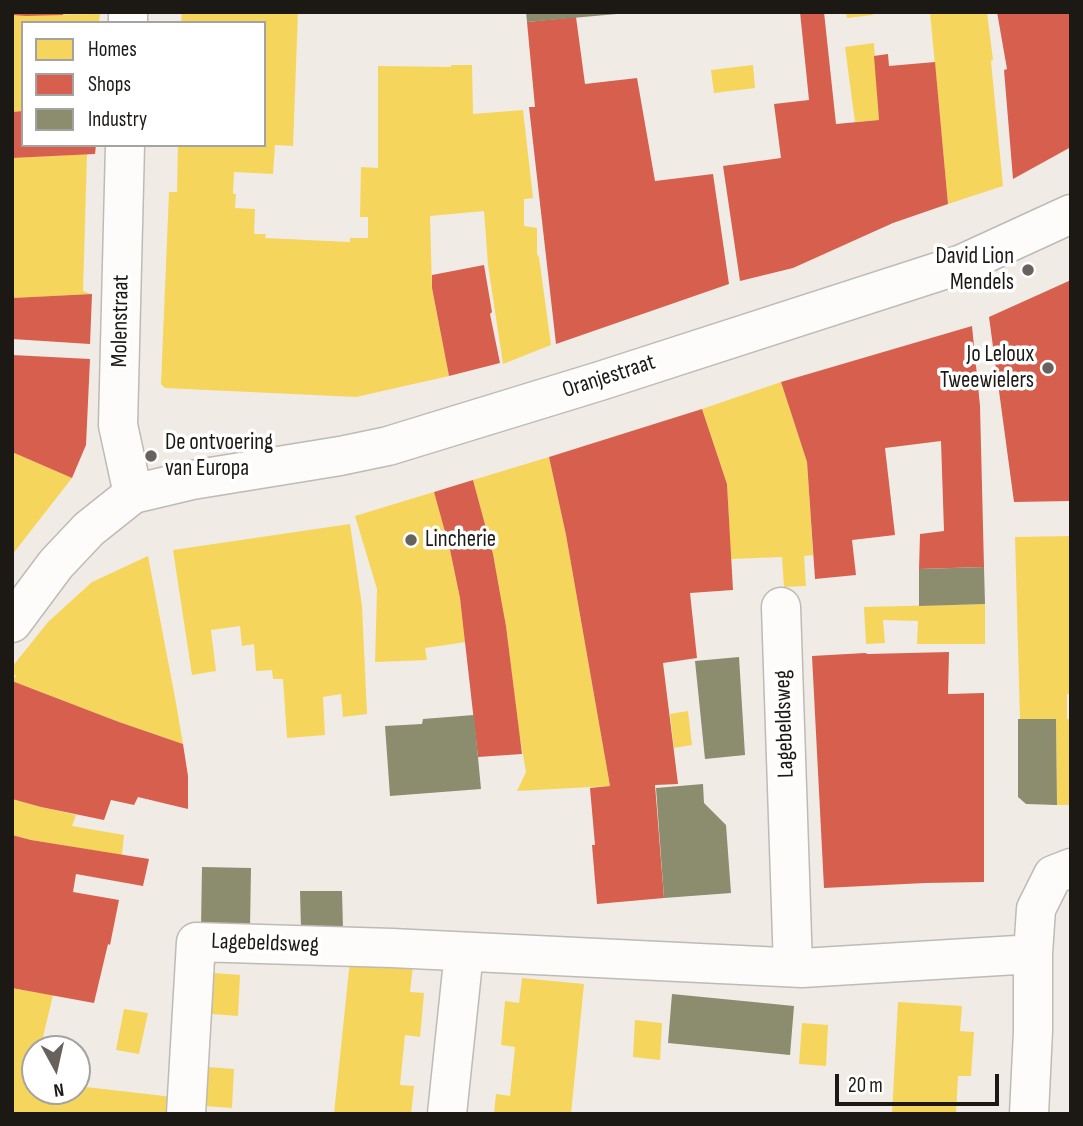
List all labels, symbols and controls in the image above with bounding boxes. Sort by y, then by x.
legend [21,21,266,147]
text: Homes [88,37,137,62]
text: Shops [88,72,131,97]
text: Industry [88,107,147,132]
place label: David Lion Mendels [936,243,1014,297]
marker: David Lion Mendels [1020,262,1036,278]
street label: Molenstraat [106,274,136,368]
place label: Jo Leloux Tweewielers [940,341,1034,395]
street label: Oranjestraat [559,349,659,405]
marker: Jo Leloux Tweewielers [1040,360,1056,376]
place label: De ontvoering van Europa [165,429,273,483]
marker: De ontvoering van Europa [143,448,159,464]
place label: Lincherie [425,526,496,554]
marker: Lincherie [403,532,419,548]
street label: Lagebeldsweg [769,670,801,778]
street label: Lagebeldsweg [211,928,319,960]
north arrow [21,1035,91,1105]
scale bar [838,1060,1002,1104]
text: 20 m [848,1073,883,1098]
text: N [52,1077,65,1101]

